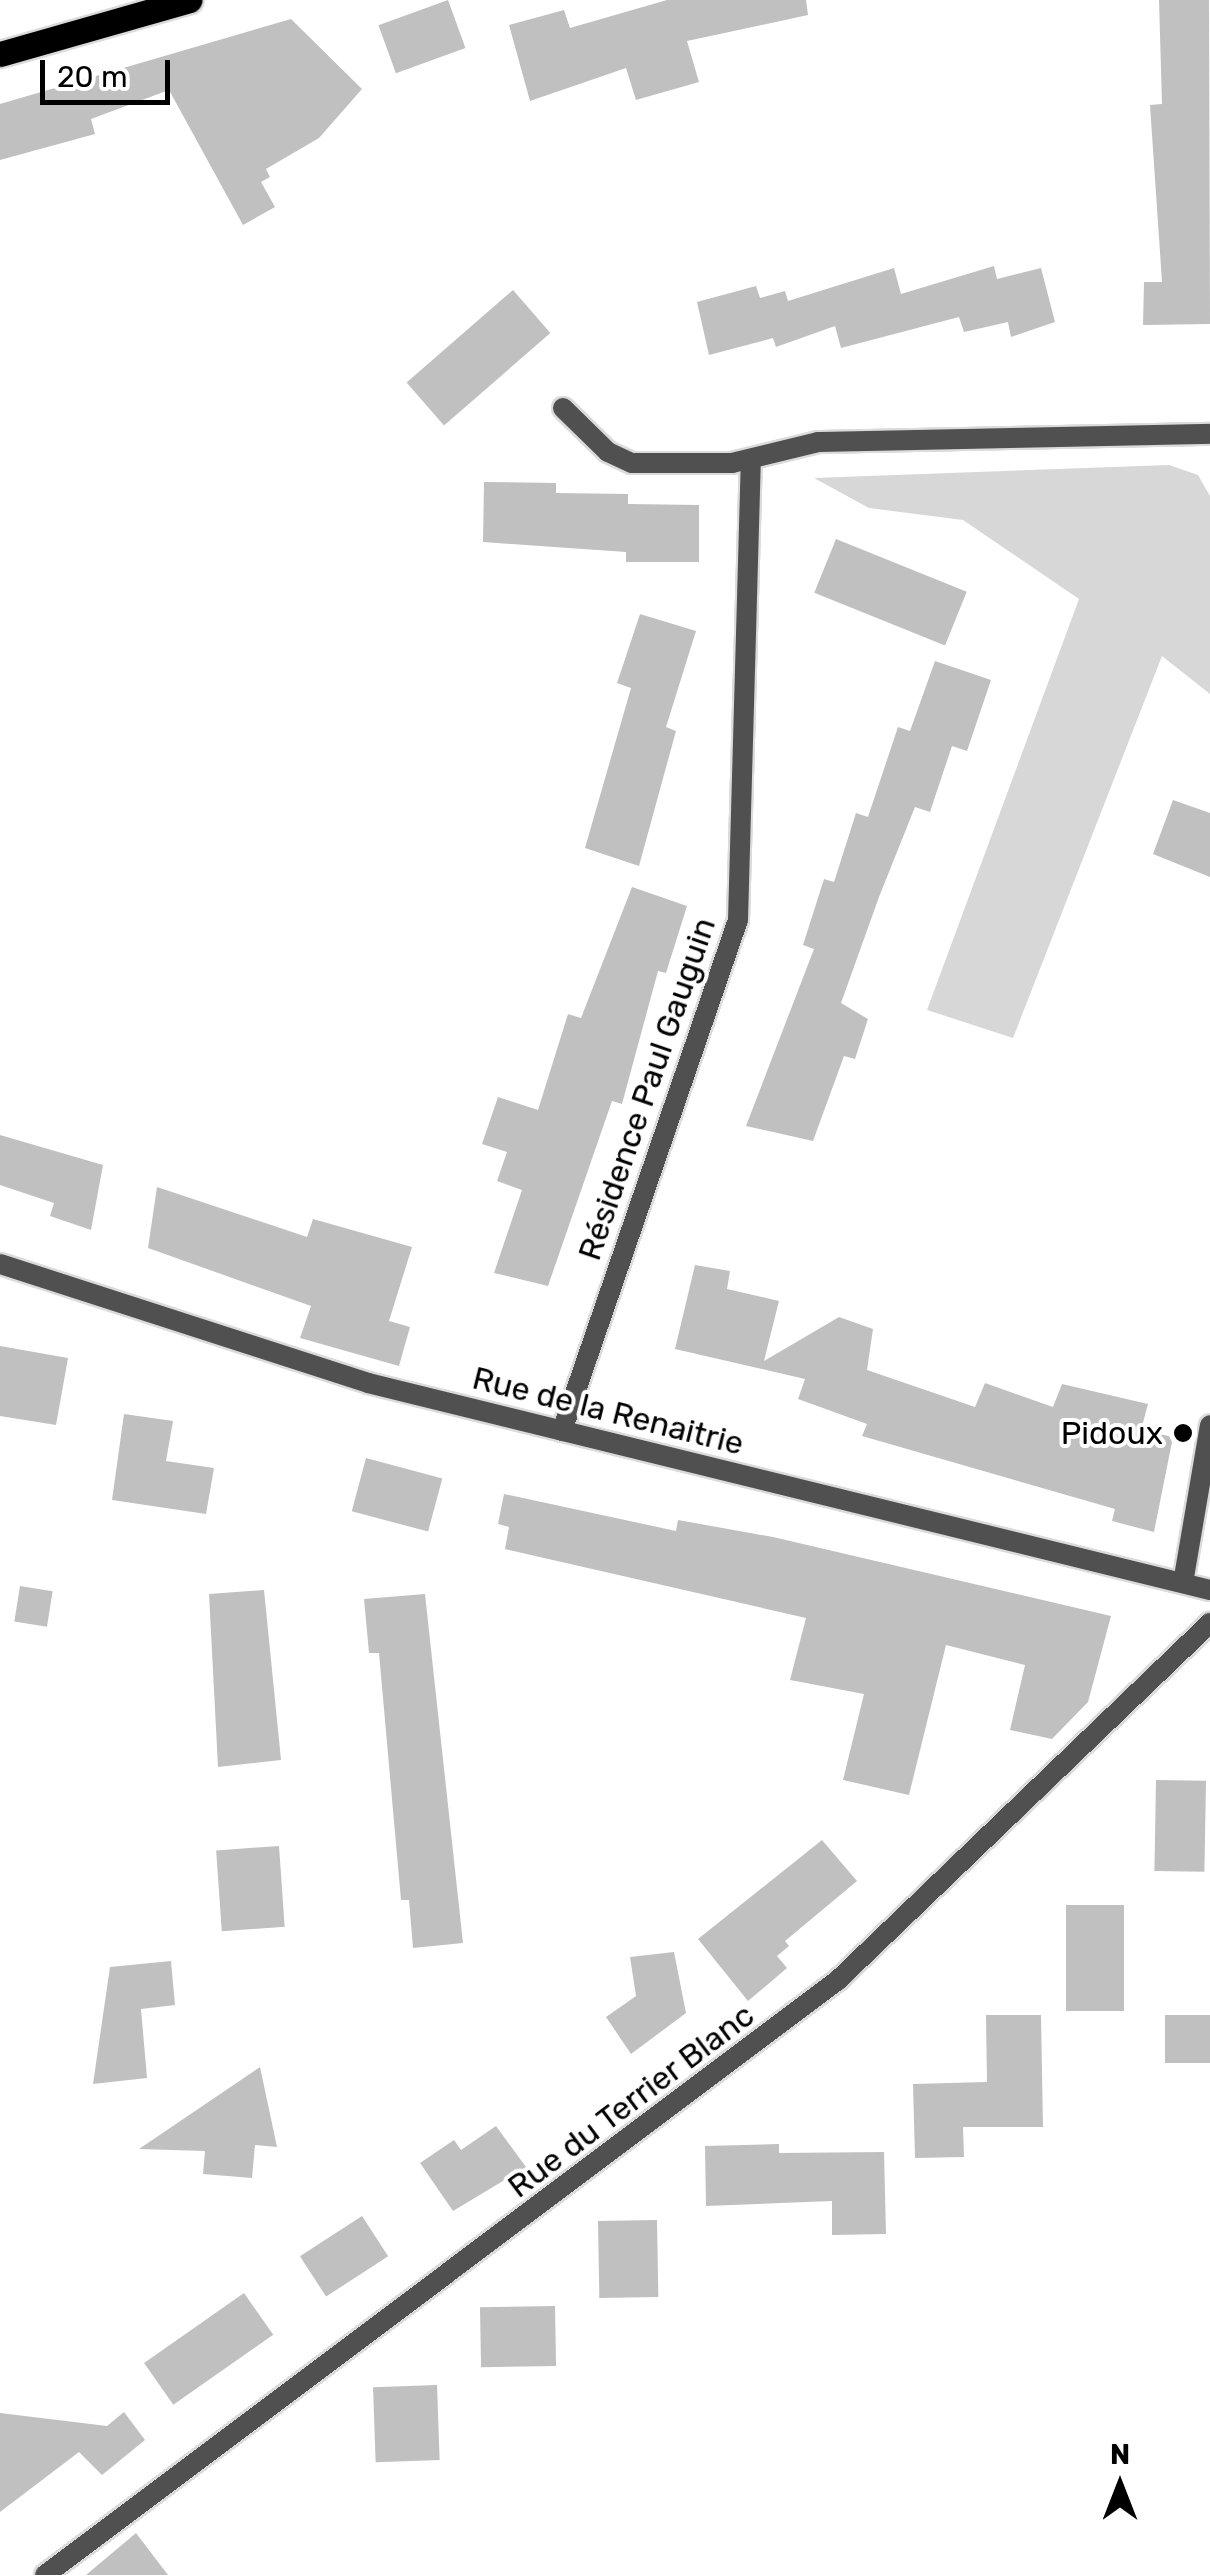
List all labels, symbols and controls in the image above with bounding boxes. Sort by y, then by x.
scale bar [45,40,175,102]
text: 20 m [57,59,128,95]
street label: Résidence Paul Gauguin [570,913,724,1265]
street label: Rue de la Renaitrie [469,1359,747,1463]
place label: Pidoux [1061,1414,1163,1452]
marker: Pidoux [1172,1422,1194,1444]
street label: Rue du Terrier Blanc [500,1996,762,2206]
north arrow [1070,2435,1170,2535]
text: N [1110,2438,1130,2471]

